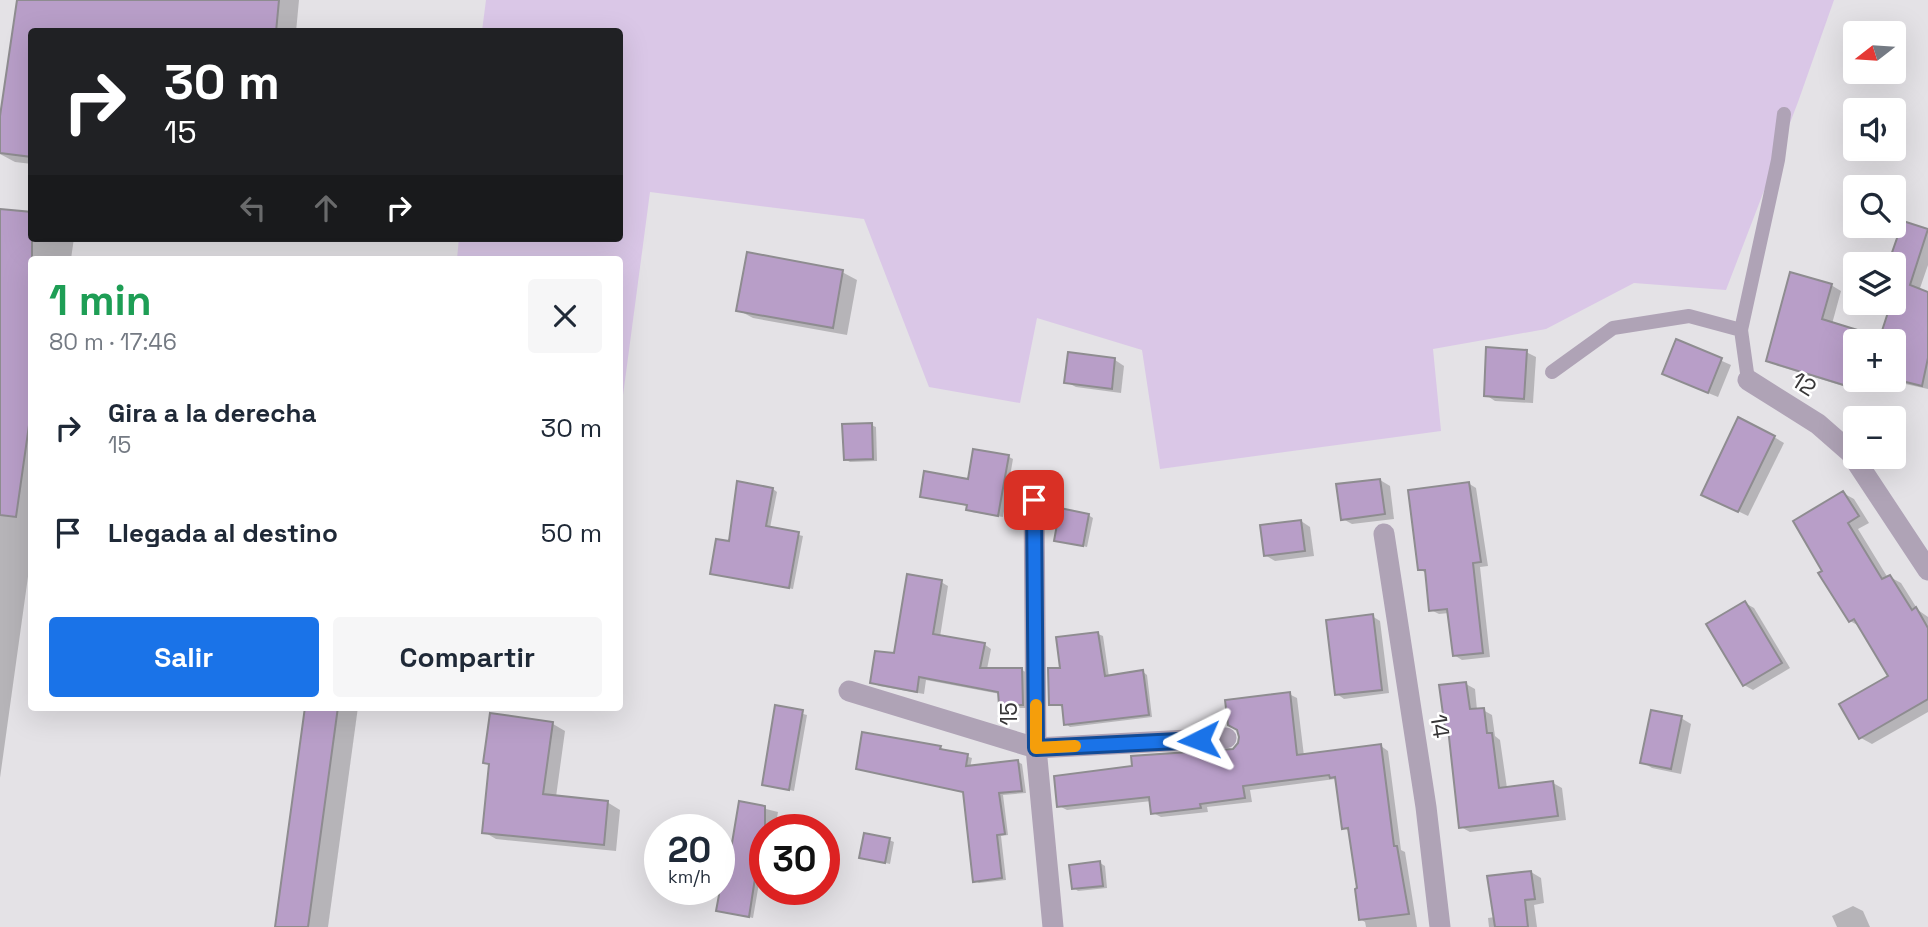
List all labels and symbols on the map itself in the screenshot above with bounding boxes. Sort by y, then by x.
north arrow [1843,21,1906,84]
street label: 12 [1786,365,1822,403]
pin [1004,470,1064,530]
street label: 15 [994,702,1024,726]
position arrow [1162,703,1236,777]
street label: 14 [1423,712,1457,740]
speed limit sign: 30 [749,814,840,905]

